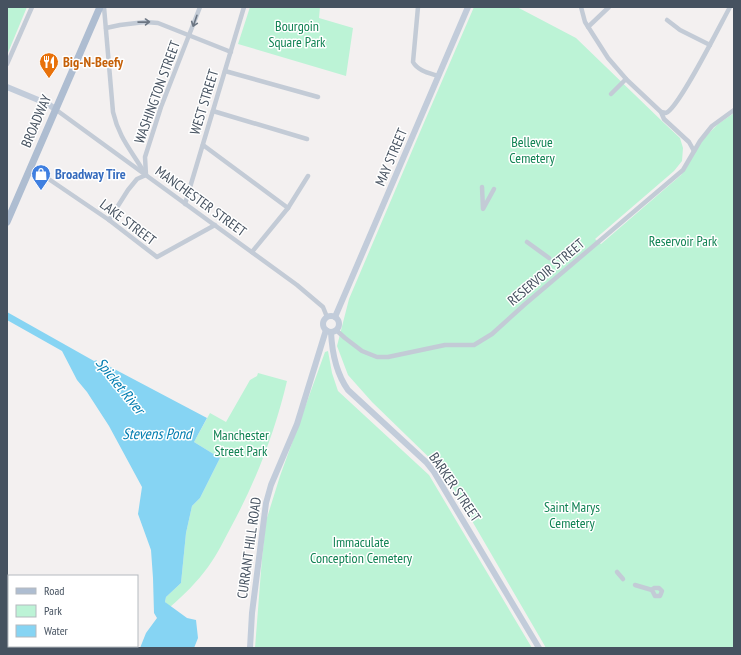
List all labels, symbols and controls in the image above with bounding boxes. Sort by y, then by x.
one-way arrow [190,15,198,27]
park label: Bourgoin Square Park [268,17,326,51]
one-way arrow [137,18,150,26]
street label: WASHINGTON STREET [130,37,184,146]
restaurant icon: Big-N-Beefy [38,51,60,79]
place label: Big-N-Beefy [63,53,124,71]
street label: WEST STREET [186,66,223,137]
street label: BROADWAY [17,91,55,150]
street label: MAY STREET [371,125,411,189]
park label: Bellevue Cemetery [509,133,555,167]
street label: MANCHESTER STREET [152,162,251,241]
shop icon: Broadway Tire [30,163,52,191]
place label: Broadway Tire [55,165,126,183]
street label: LAKE STREET [96,195,160,249]
park label: Reservoir Park [649,232,718,250]
street label: RESERVOIR STREET [504,234,589,309]
water label: Spicket River [92,354,150,419]
water label: Stevens Pond [122,424,194,443]
park label: Manchester Street Park [213,426,269,460]
street label: BARKER STREET [425,449,485,526]
street label: CURRANT HILL ROAD [233,496,265,600]
park label: Saint Marys Cemetery [544,498,600,532]
park label: Immaculate Conception Cemetery [310,533,413,567]
legend [8,575,138,647]
text: Road [44,583,64,598]
text: Park [44,603,62,618]
text: Water [44,623,69,638]

